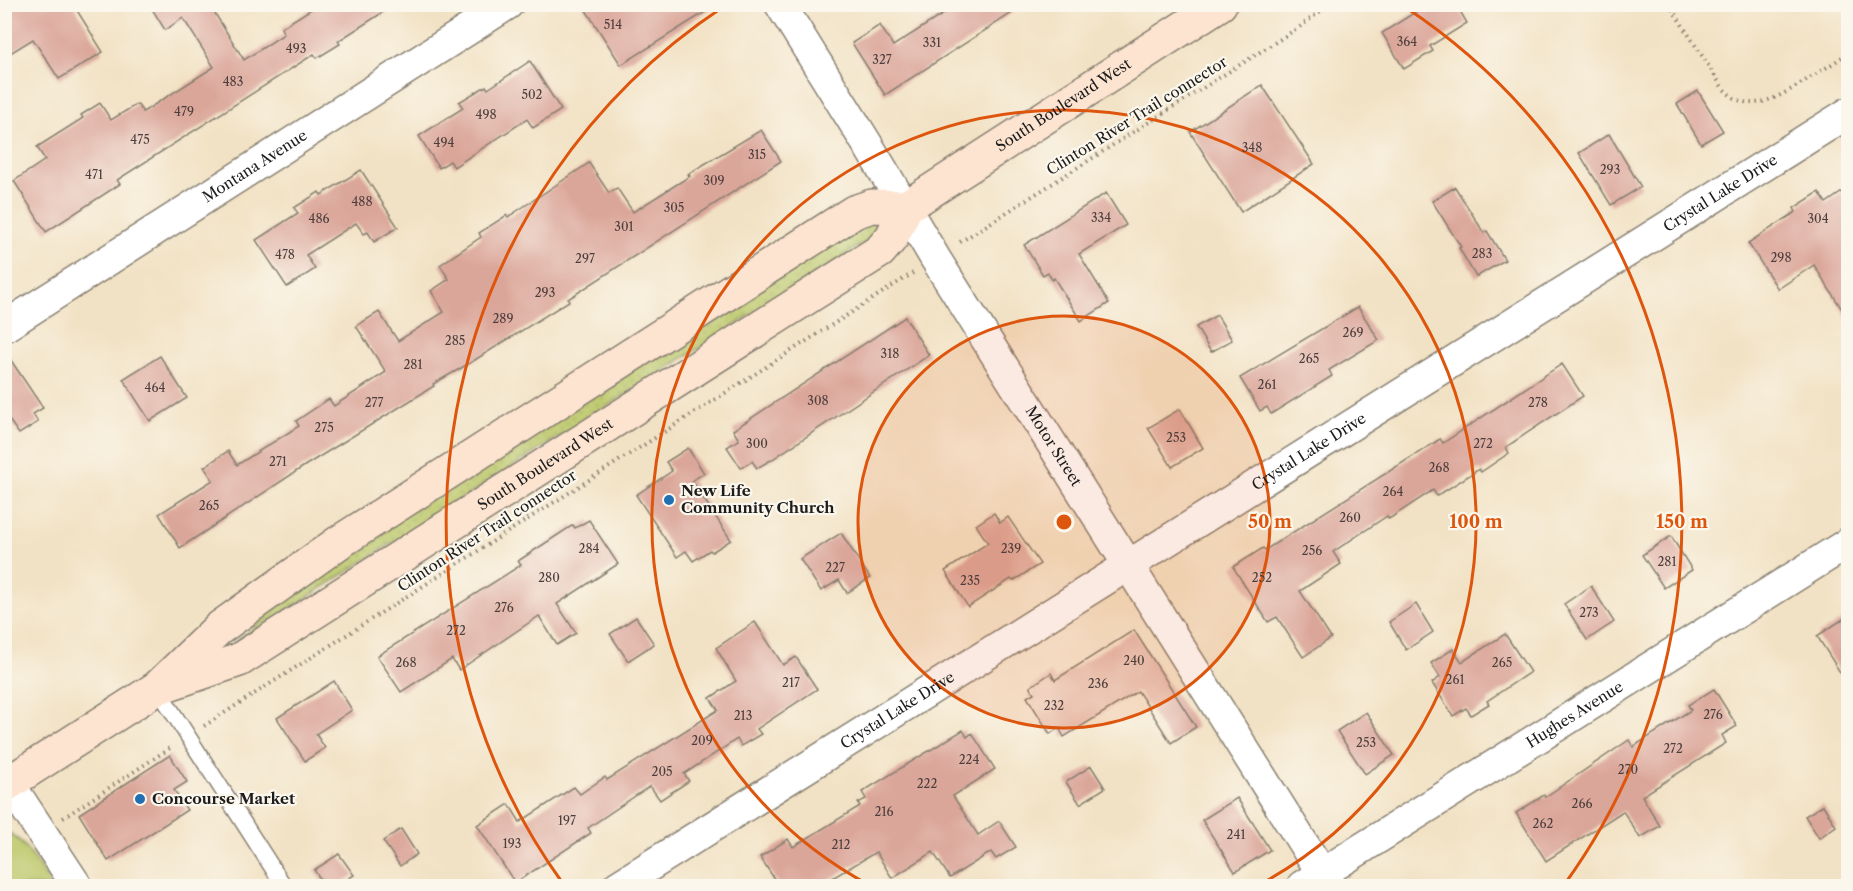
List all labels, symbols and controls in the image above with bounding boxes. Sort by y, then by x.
house number: 514 [604,17,622,32]
house number: 364 [1397,34,1417,49]
house number: 331 [923,35,941,50]
house number: 493 [286,41,306,56]
house number: 327 [872,52,892,67]
street label: Clinton River Trail connector [1043,52,1231,179]
street label: South Boulevard West [992,54,1135,156]
house number: 483 [223,74,243,89]
house number: 502 [521,87,543,102]
house number: 479 [174,104,194,119]
house number: 498 [475,107,497,122]
street label: Montana Avenue [199,125,310,206]
house number: 475 [130,132,150,147]
house number: 494 [434,135,455,150]
house number: 348 [1242,140,1262,155]
house number: 315 [748,147,766,162]
street label: Crystal Lake Drive [1659,150,1781,236]
house number: 293 [1600,162,1620,177]
house number: 471 [85,167,103,182]
house number: 309 [703,173,725,188]
house number: 488 [351,194,373,209]
house number: 305 [664,200,684,215]
house number: 334 [1091,210,1111,225]
house number: 486 [308,211,330,226]
house number: 304 [1807,211,1829,226]
house number: 301 [614,219,634,234]
house number: 283 [1472,246,1492,261]
house number: 478 [275,247,295,262]
house number: 298 [1770,250,1792,265]
house number: 297 [575,251,595,266]
house number: 293 [535,285,555,300]
house number: 289 [492,311,514,326]
house number: 269 [1343,325,1363,340]
house number: 285 [445,333,465,348]
house number: 318 [881,346,899,361]
house number: 265 [1299,351,1319,366]
house number: 281 [403,357,423,372]
house number: 261 [1258,377,1276,392]
house number: 464 [145,380,166,395]
house number: 308 [807,393,829,408]
house number: 277 [365,395,383,410]
house number: 278 [1528,395,1548,410]
street label: Motor Street [1022,402,1087,490]
street label: Crystal Lake Drive [1248,408,1369,494]
street label: South Boulevard West [474,413,617,514]
house number: 275 [314,420,334,435]
house number: 253 [1166,430,1186,445]
house number: 300 [746,436,768,451]
house number: 272 [1473,436,1493,451]
house number: 271 [269,454,287,469]
house number: 268 [1428,460,1450,475]
street label: Clinton River Trail connector [394,465,580,596]
place label: New Life Community Church [681,481,835,517]
house number: 264 [1383,484,1403,499]
marker: New Life Community Church [662,493,676,507]
house number: 265 [199,498,219,513]
house number: 260 [1339,510,1361,525]
text: 50 m [1248,511,1292,533]
text: 100 m [1449,511,1503,533]
text: 150 m [1656,511,1708,533]
centre of rings [1054,512,1074,532]
house number: 284 [579,541,600,556]
house number: 239 [1001,541,1021,556]
house number: 256 [1302,543,1322,558]
house number: 281 [1657,554,1677,569]
house number: 227 [825,560,845,575]
house number: 280 [538,570,560,585]
house number: 252 [1252,570,1272,585]
house number: 235 [960,573,980,588]
house number: 276 [494,600,514,615]
house number: 273 [1579,605,1599,620]
house number: 272 [446,623,466,638]
house number: 240 [1123,653,1145,668]
house number: 268 [395,655,417,670]
house number: 265 [1492,655,1512,670]
street label: Crystal Lake Drive [836,667,958,753]
house number: 261 [1446,672,1464,687]
house number: 217 [782,675,800,690]
house number: 236 [1088,676,1108,691]
street label: Hughes Avenue [1522,677,1626,752]
house number: 232 [1044,698,1064,713]
house number: 276 [1703,707,1723,722]
house number: 213 [734,708,752,723]
house number: 209 [691,733,713,748]
house number: 253 [1356,735,1376,750]
house number: 272 [1663,741,1683,756]
house number: 224 [959,752,979,767]
house number: 270 [1618,762,1638,777]
house number: 205 [651,764,673,779]
house number: 222 [917,776,937,791]
place label: Concourse Market [152,789,295,808]
marker: Concourse Market [133,792,147,806]
house number: 266 [1572,796,1592,811]
house number: 216 [875,804,893,819]
house number: 197 [558,813,576,828]
house number: 262 [1533,816,1554,831]
house number: 241 [1227,827,1245,842]
house number: 193 [503,836,521,851]
house number: 212 [832,837,851,852]

